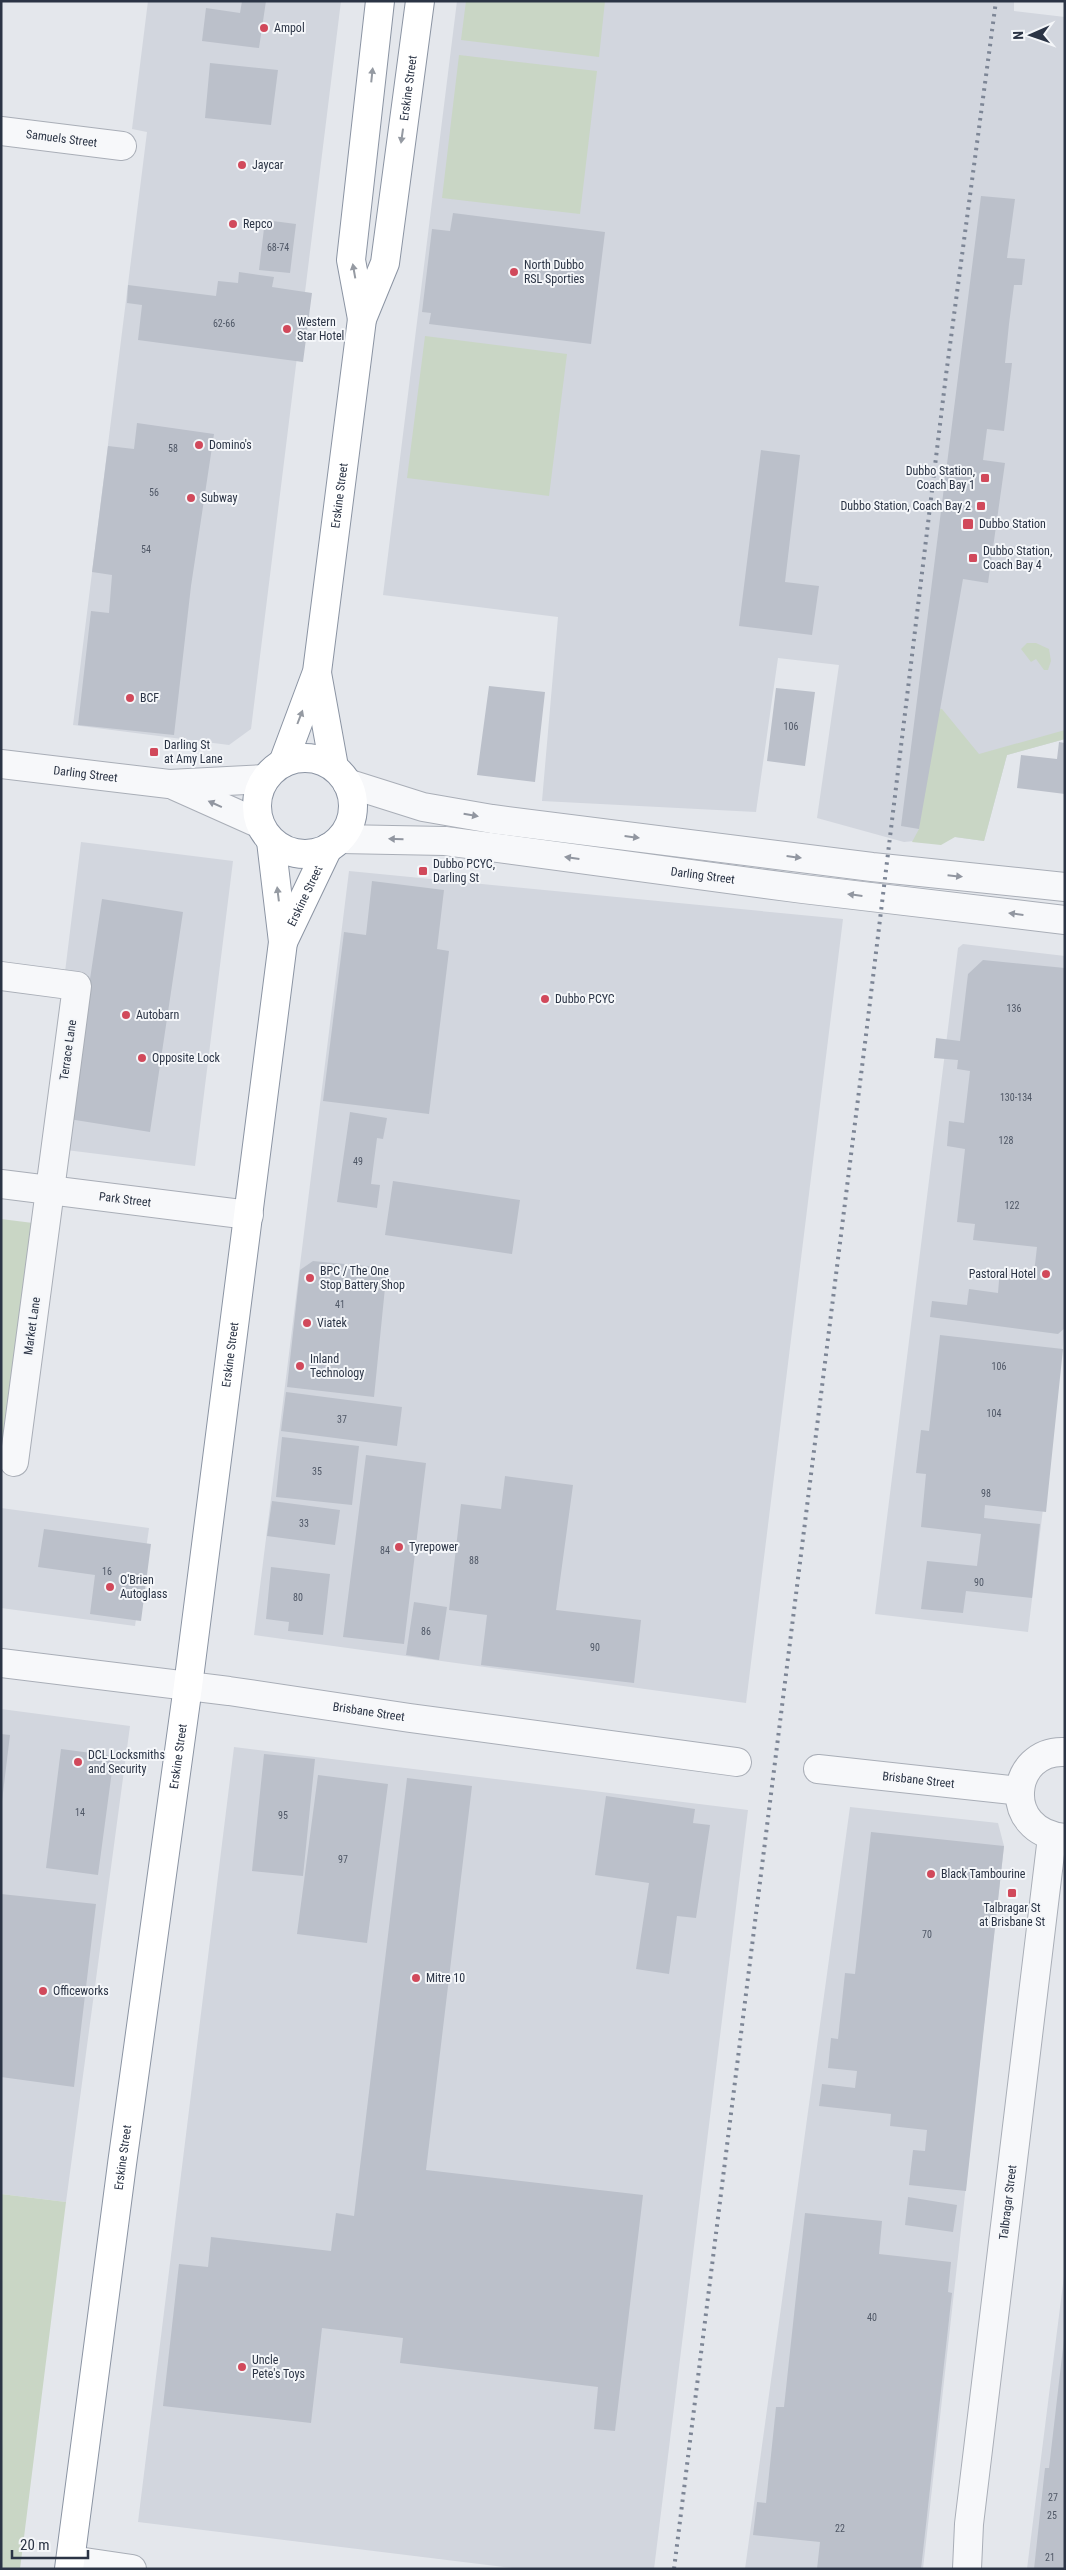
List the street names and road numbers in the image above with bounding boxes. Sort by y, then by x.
street label: Erskine Street [397,54,420,122]
street label: Samuels Street [25,127,98,150]
street label: Erskine Street [328,462,351,529]
street label: Darling Street [53,763,119,785]
street label: Erskine Street [285,863,326,929]
street label: Darling Street [670,864,736,887]
street label: Terrace Lane [57,1018,79,1081]
street label: Park Street [98,1189,152,1210]
street label: Market Lane [21,1296,43,1356]
street label: Erskine Street [219,1321,241,1388]
street label: Brisbane Street [332,1700,406,1724]
street label: Erskine Street [167,1722,190,1790]
street label: Brisbane Street [882,1769,956,1791]
street label: Erskine Street [112,2124,134,2191]
street label: Talbragar Street [996,2164,1019,2241]

